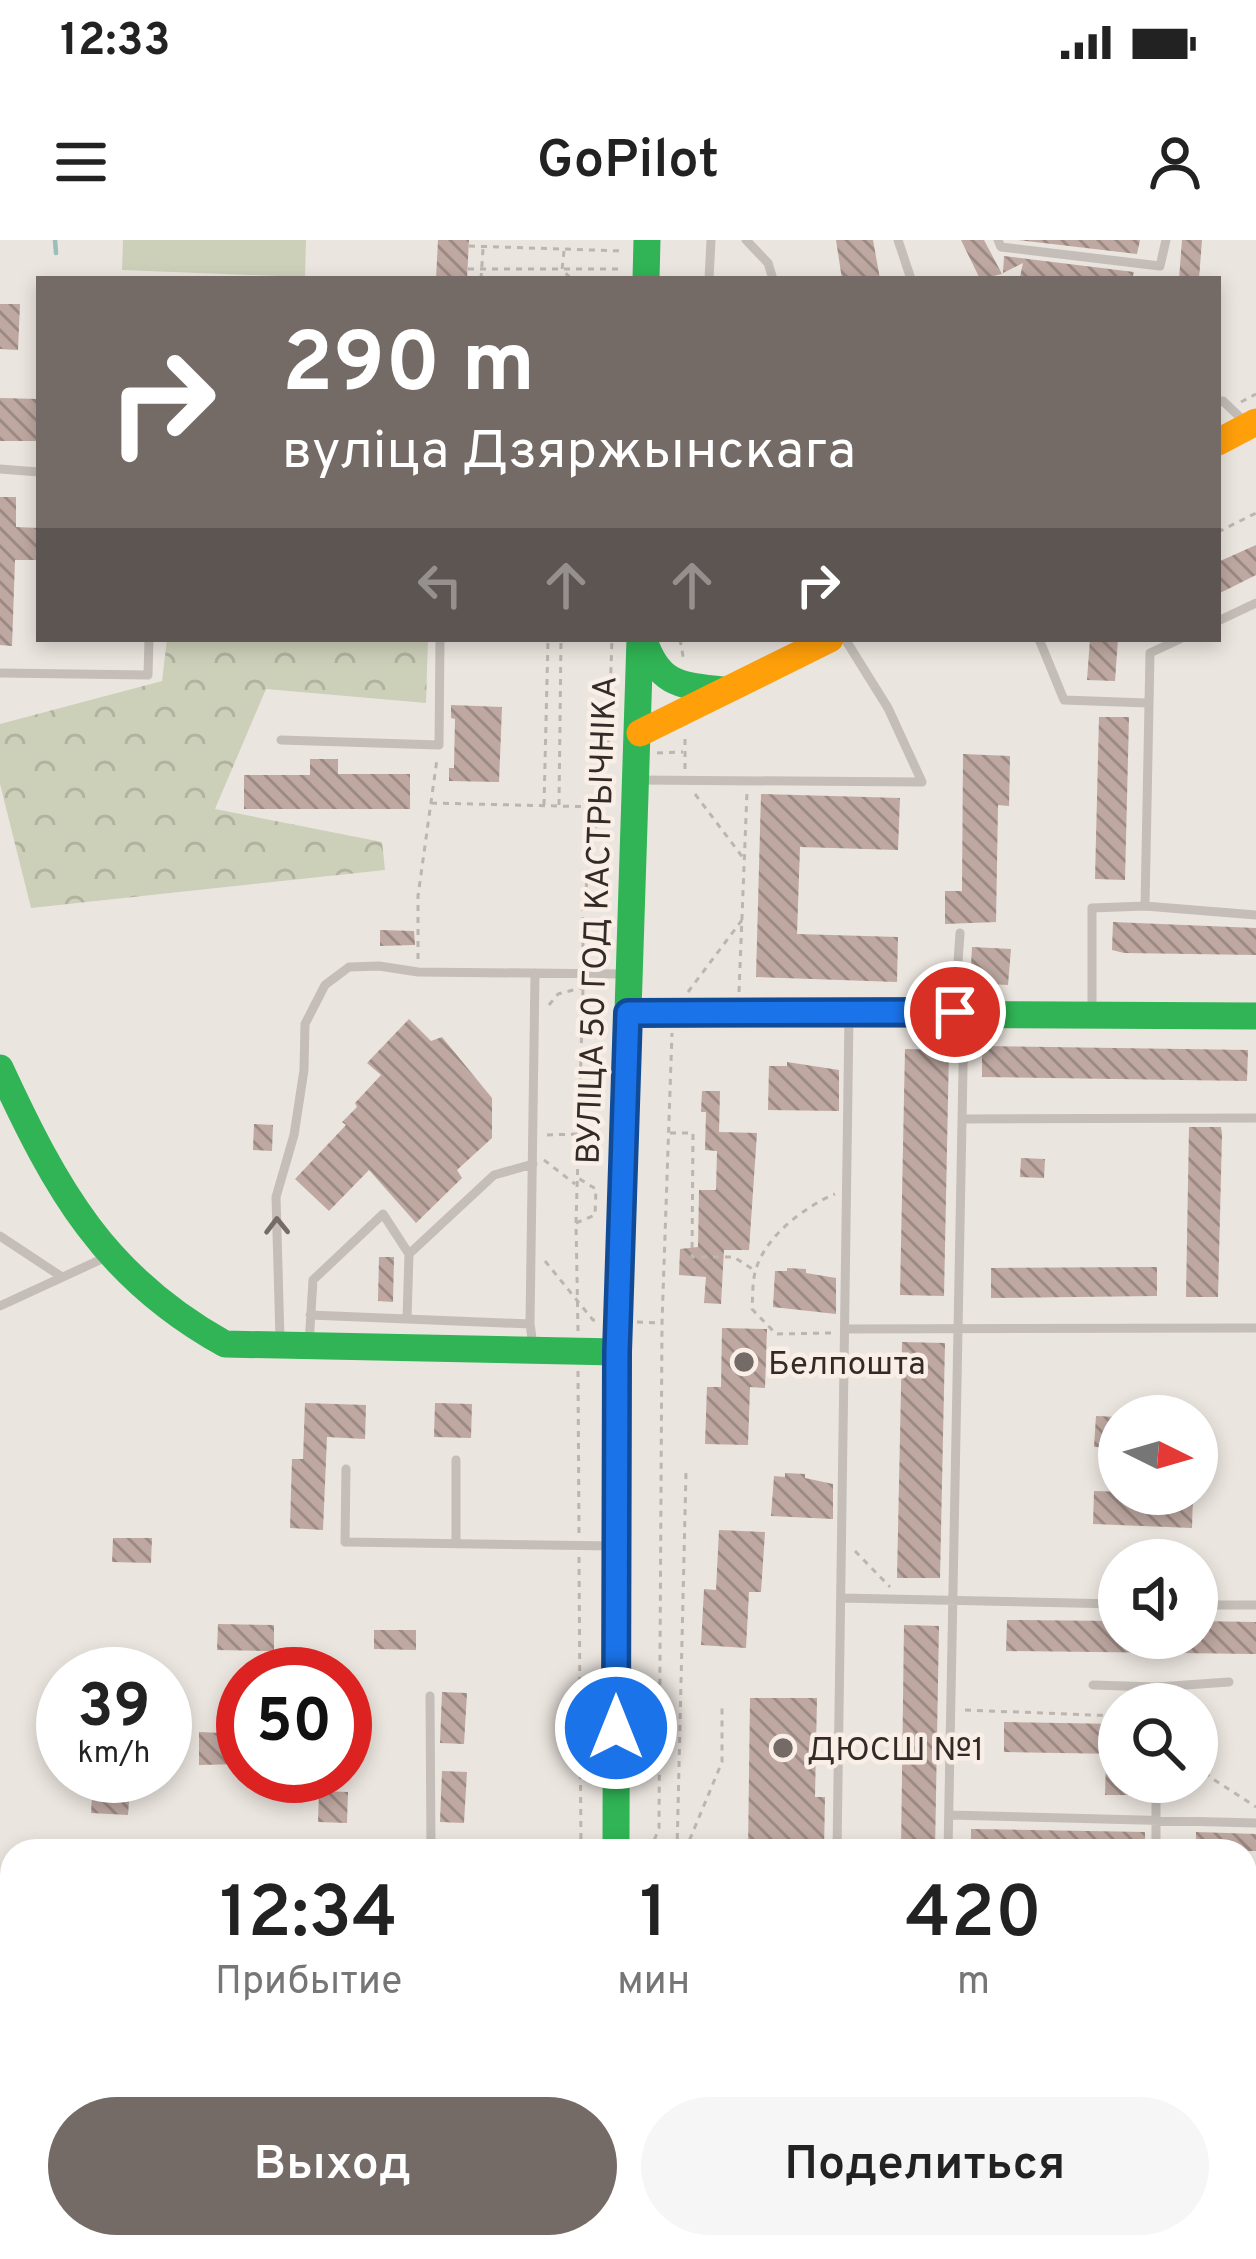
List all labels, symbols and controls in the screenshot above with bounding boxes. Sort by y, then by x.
text: 12:33 [60,14,170,71]
text: GoPilot [537,128,719,197]
icon: menu [48,129,114,195]
icon: person [1142,129,1208,195]
text: 290 m [282,315,535,421]
icon: right [84,324,240,480]
text: вуліца Дзяржынскага [282,419,856,488]
icon: left [407,552,473,618]
icon: ahead [533,552,599,618]
icon: ahead [659,552,725,618]
icon: right [785,552,851,618]
street label: ВУЛІЦА 50 ГОД КАСТРЫЧНІКА [569,675,629,1165]
pin [904,961,1006,1063]
icon: arrive [922,979,988,1045]
one-way arrow [264,1216,290,1235]
place label: Белпошта [768,1345,926,1387]
marker: Белпошта [731,1349,757,1375]
north arrow [1098,1395,1218,1515]
map controls [1098,1395,1218,1803]
button: sound [1098,1539,1218,1659]
speed limit sign: 50 [216,1647,372,1803]
position arrow [553,1665,679,1791]
text: 39 [78,1672,150,1748]
button: search [1098,1683,1218,1803]
place label: ДЮСШ №1 [807,1731,984,1773]
marker: ДЮСШ №1 [770,1735,796,1761]
text: km/h [78,1736,150,1773]
text: 12:34 [220,1871,398,1963]
text: 1 [640,1871,668,1963]
text: 420 [905,1871,1042,1963]
text: Прибытие [215,1959,402,2008]
text: мин [617,1959,690,2008]
text: m [957,1959,990,2008]
button: Выход [48,2097,617,2235]
button: Поделиться [641,2097,1209,2235]

